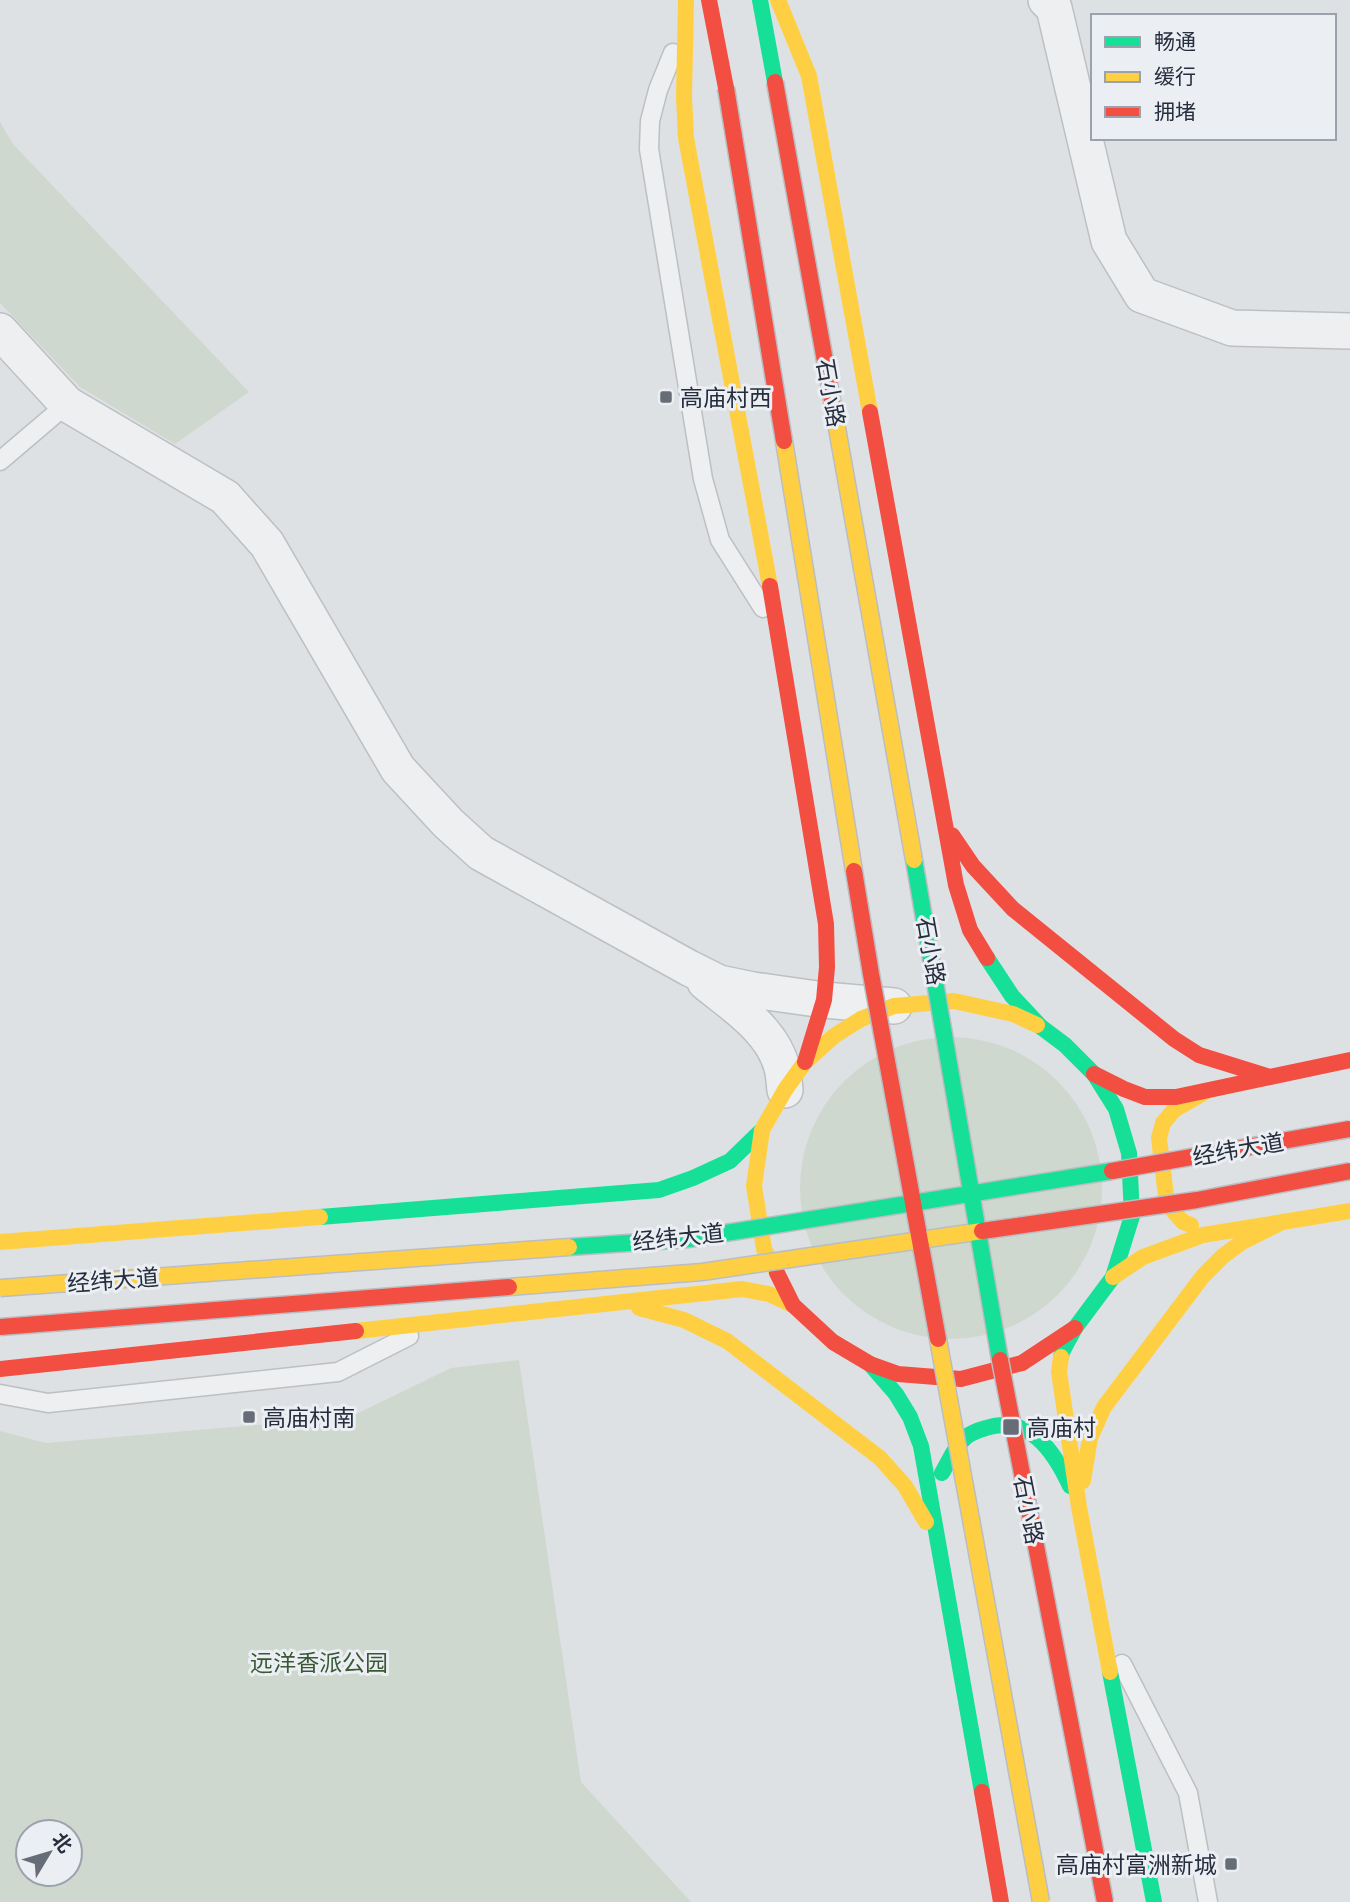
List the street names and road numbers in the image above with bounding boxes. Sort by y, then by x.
street label: 石小路 [810,356,852,430]
street label: 石小路 [910,914,952,988]
street label: 经纬大道 [1190,1126,1286,1172]
street label: 经纬大道 [631,1217,725,1257]
street label: 经纬大道 [66,1261,160,1299]
street label: 石小路 [1007,1473,1051,1547]

